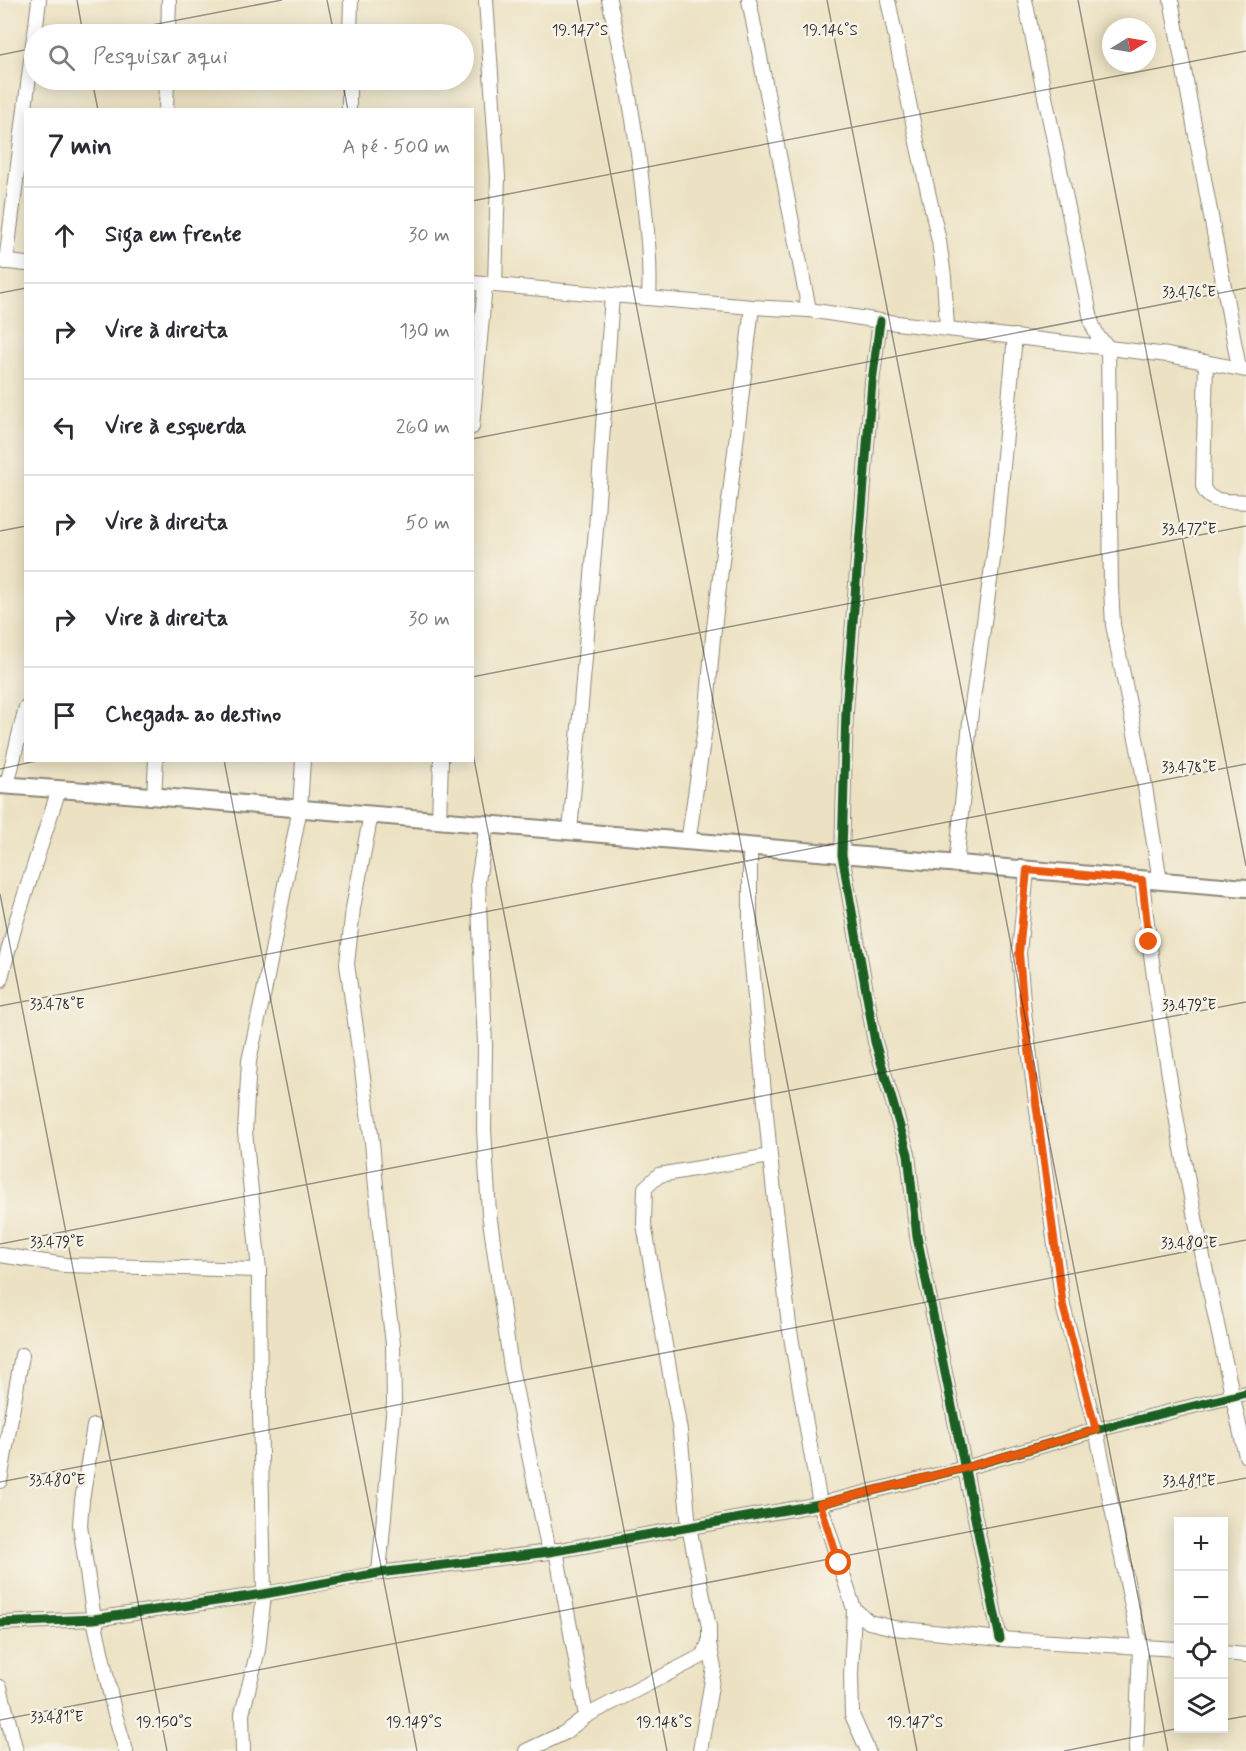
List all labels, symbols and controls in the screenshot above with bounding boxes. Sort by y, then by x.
north arrow [1102,18,1156,72]
text: 19.147°S [552,21,608,41]
text: 19.146°S [802,21,858,41]
search box [24,24,474,90]
icon: search [45,41,78,74]
text: Pesquisar aqui [93,43,228,71]
text: 7 min [48,130,112,164]
text: A pé · 500 m [342,134,450,161]
icon: ahead [48,219,81,252]
text: Siga em frente [105,221,242,249]
text: 30 m [408,222,450,249]
text: 33.476°E [1162,283,1216,303]
icon: right [48,315,81,348]
text: Vire à direita [105,317,228,345]
text: 130 m [399,318,450,345]
icon: left [48,411,81,444]
text: Vire à esquerda [105,413,246,441]
text: 260 m [396,414,450,441]
icon: right [48,507,81,540]
text: Vire à direita [105,509,228,537]
text: 50 m [405,510,450,537]
text: 33.477°E [1161,520,1217,540]
icon: right [48,603,81,636]
text: Vire à direita [105,605,228,633]
text: 30 m [408,606,450,633]
icon: arrive [48,699,81,732]
text: Chegada ao destino [105,701,281,729]
text: 33.478°E [1162,758,1217,778]
route end [1135,928,1161,954]
text: 33.478°E [30,995,85,1015]
text: 33.479°E [1162,996,1217,1016]
text: 33.479°E [30,1233,85,1253]
text: 33.480°E [1161,1234,1217,1254]
text: 33.480°E [29,1471,85,1491]
text: 33.481°E [1162,1472,1216,1492]
map controls [1174,1517,1228,1733]
button: + [1174,1517,1228,1571]
route start [825,1549,851,1575]
button: − [1174,1571,1228,1625]
button: locate [1174,1625,1228,1679]
button: layers [1174,1679,1228,1733]
text: 33.481°E [30,1708,84,1728]
text: 19.150°S [136,1713,192,1733]
text: 19.149°S [386,1713,442,1733]
text: 19.148°S [636,1713,692,1733]
text: 19.147°S [887,1713,943,1733]

